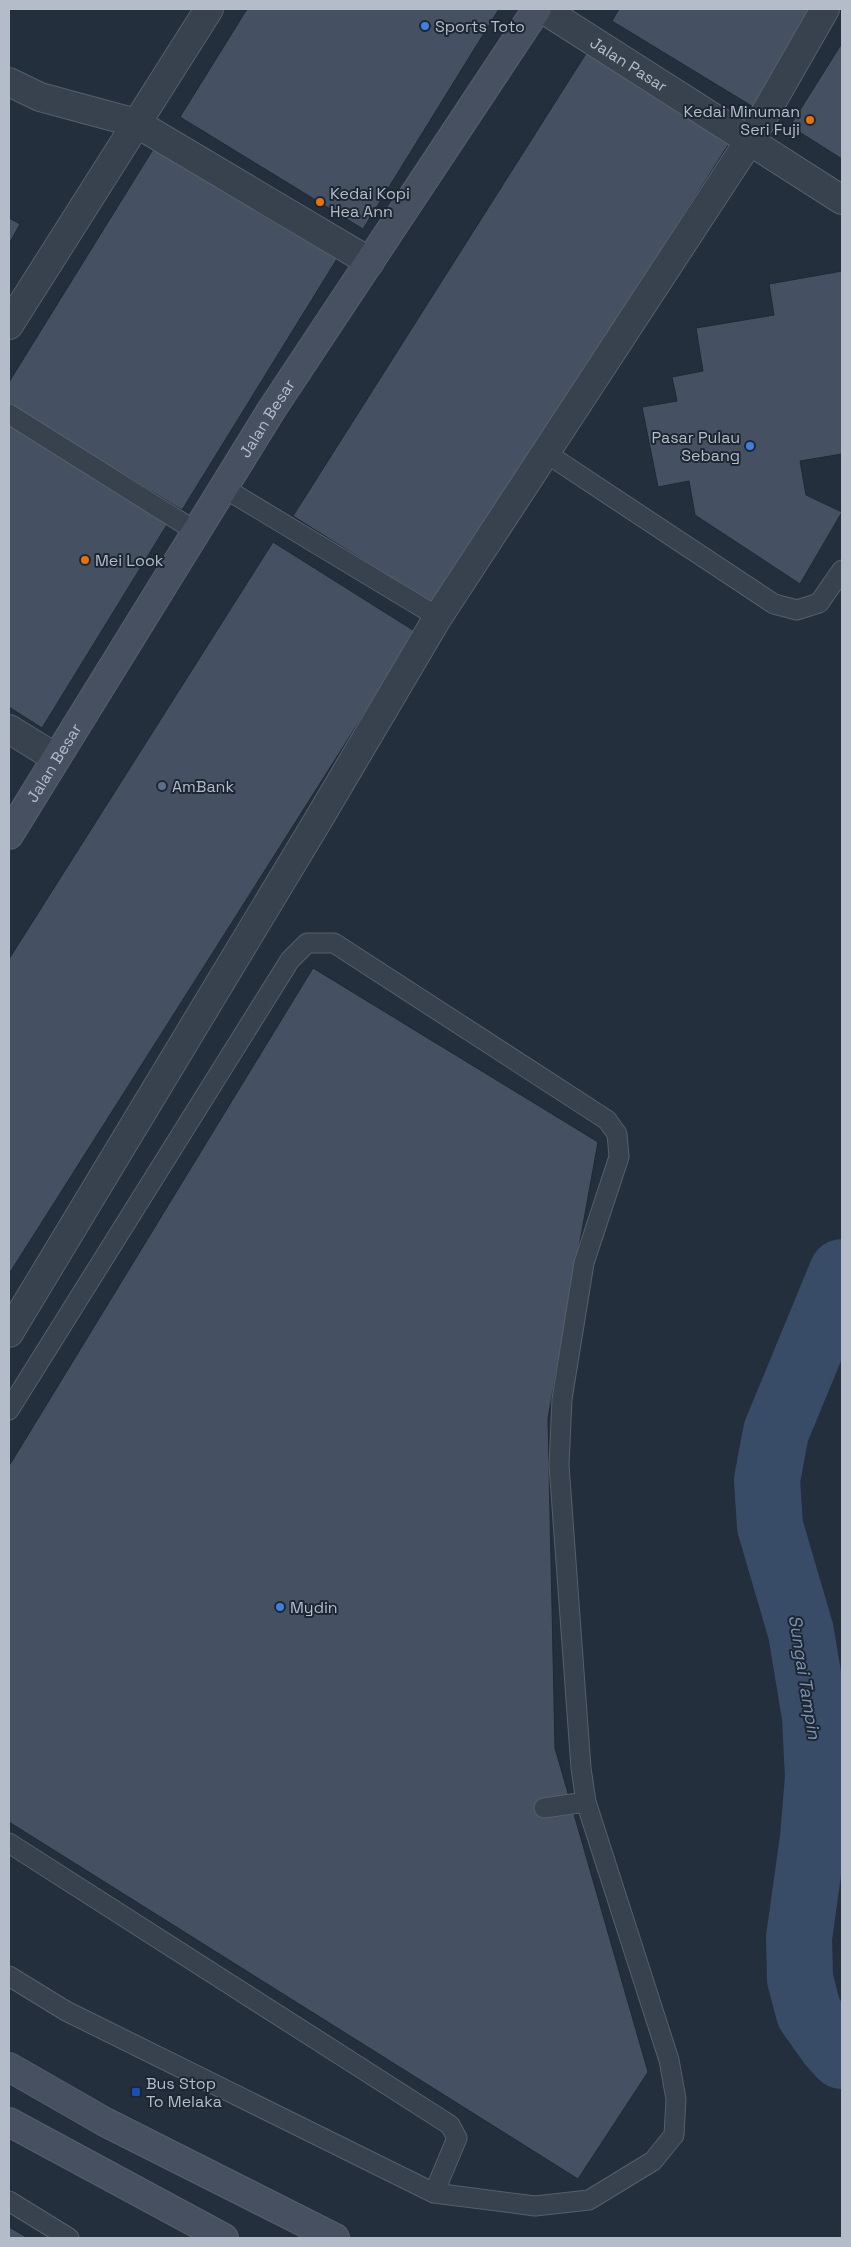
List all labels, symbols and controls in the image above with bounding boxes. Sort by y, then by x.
place label: Sports Toto [435,16,525,37]
marker: Sports Toto [419,20,431,32]
street label: Jalan Pasar [586,31,672,96]
place label: Kedai Minuman Seri Fuji [684,101,800,140]
marker: Kedai Minuman Seri Fuji [804,114,816,126]
place label: Kedai Kopi Hea Ann [330,183,410,222]
marker: Kedai Kopi Hea Ann [314,196,326,208]
street label: Jalan Besar [234,375,299,461]
place label: Pasar Pulau Sebang [652,427,740,466]
marker: Pasar Pulau Sebang [744,440,756,452]
place label: Mei Look [95,550,164,571]
marker: Mei Look [79,554,91,566]
street label: Jalan Besar [21,719,86,806]
place label: AmBank [172,776,234,797]
marker: AmBank [156,780,168,792]
place label: Mydin [290,1597,338,1618]
marker: Mydin [274,1601,286,1613]
water label: Sungai Tampin [784,1613,826,1742]
place label: Bus Stop To Melaka [146,2073,222,2112]
marker: Bus Stop To Melaka [130,2086,142,2098]

